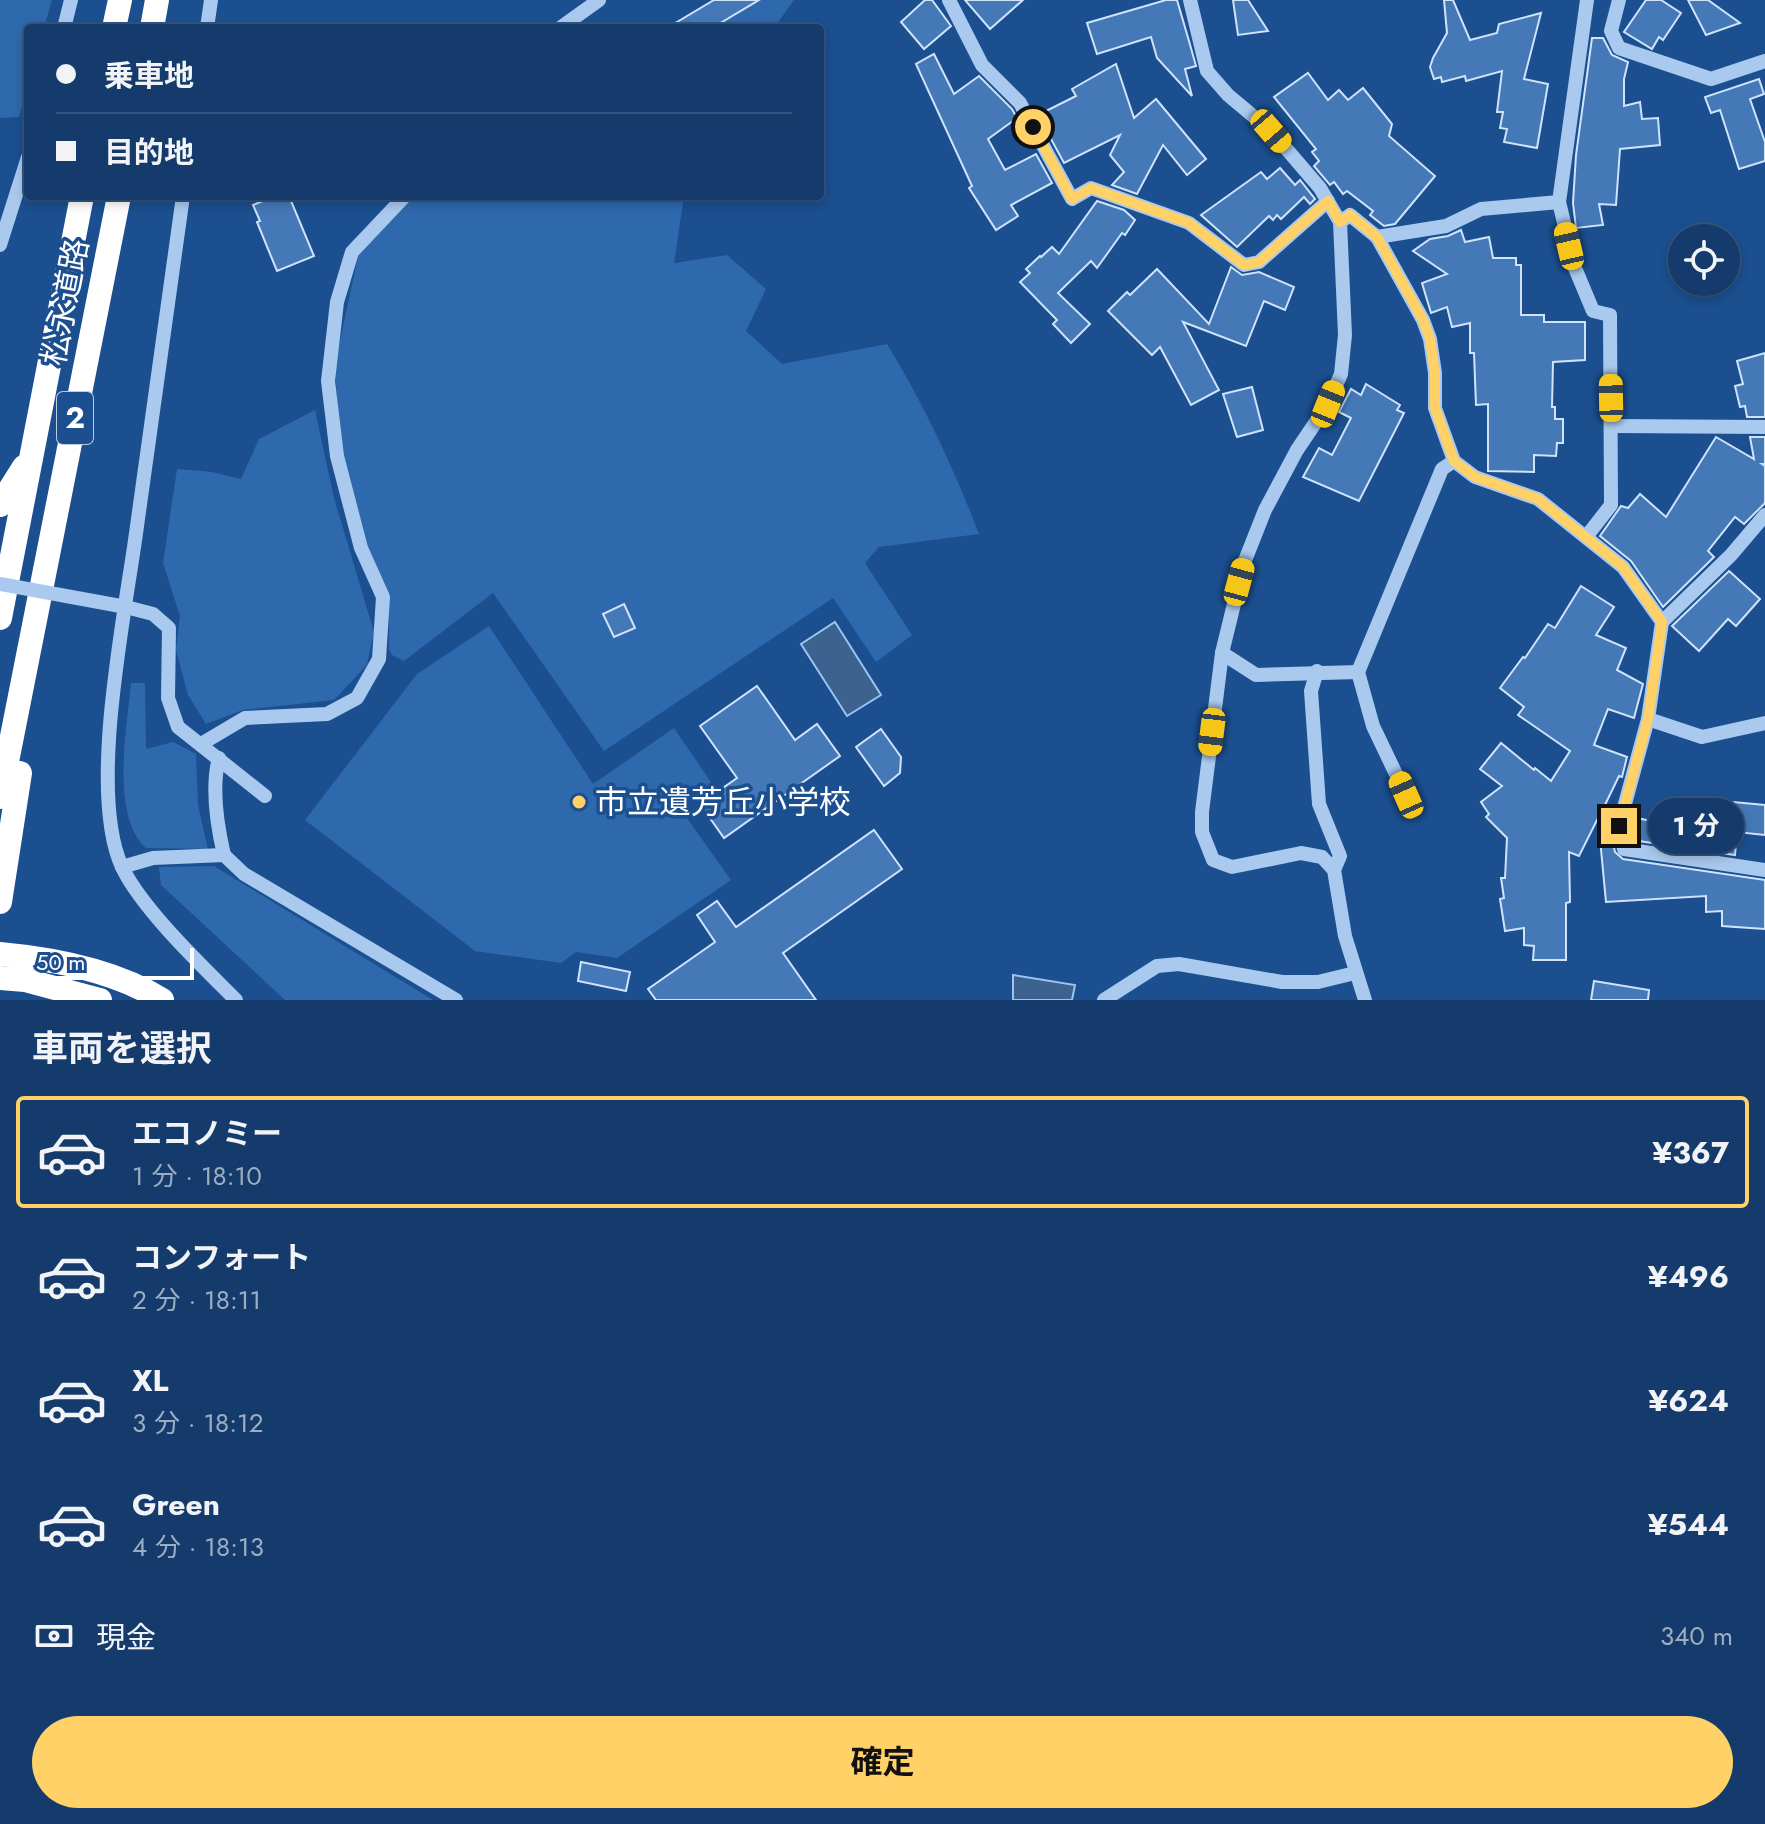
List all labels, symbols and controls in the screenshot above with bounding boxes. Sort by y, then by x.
text: 乗車地 [104,54,194,97]
car [1246,105,1296,157]
route start [1015,109,1051,145]
text: 目的地 [104,131,194,174]
car [1552,220,1586,272]
map controls [1668,224,1740,296]
button: locate [1668,224,1740,296]
street label: 松永道路 [30,235,100,369]
car [1599,374,1623,422]
car [1308,377,1348,431]
road number: 2 [57,392,93,444]
car [1221,556,1257,608]
car [1197,707,1227,757]
car [1385,768,1427,822]
place label: 市立遺芳丘小学校 [595,779,851,825]
marker: 市立遺芳丘小学校 [570,793,588,811]
callout: 1 分 [1647,798,1743,854]
text: 1 分 [1672,807,1720,845]
route end [1601,808,1637,844]
scale bar [24,944,194,980]
text: 50 m [36,946,85,978]
text: 車両を選択 [32,1022,212,1074]
text: エコノミー [132,1112,282,1155]
icon: car [36,1116,108,1188]
text: ¥367 [1652,1131,1729,1174]
text: 1 分 · 18:10 [132,1157,262,1195]
text: コンフォート [132,1236,311,1279]
icon: car [36,1240,108,1312]
text: ¥496 [1648,1255,1729,1298]
text: 2 分 · 18:11 [132,1281,261,1319]
text: XL [132,1359,168,1402]
icon: car [36,1364,108,1436]
text: ¥624 [1648,1379,1729,1422]
text: 3 分 · 18:12 [132,1404,264,1442]
text: Green [132,1483,220,1526]
icon: car [36,1488,108,1560]
text: ¥544 [1648,1503,1729,1546]
text: 4 分 · 18:13 [132,1528,264,1566]
icon: cash [32,1614,76,1658]
text: 現金 [96,1616,156,1659]
text: 340 m [1660,1617,1733,1655]
button: 確定 [32,1716,1733,1808]

